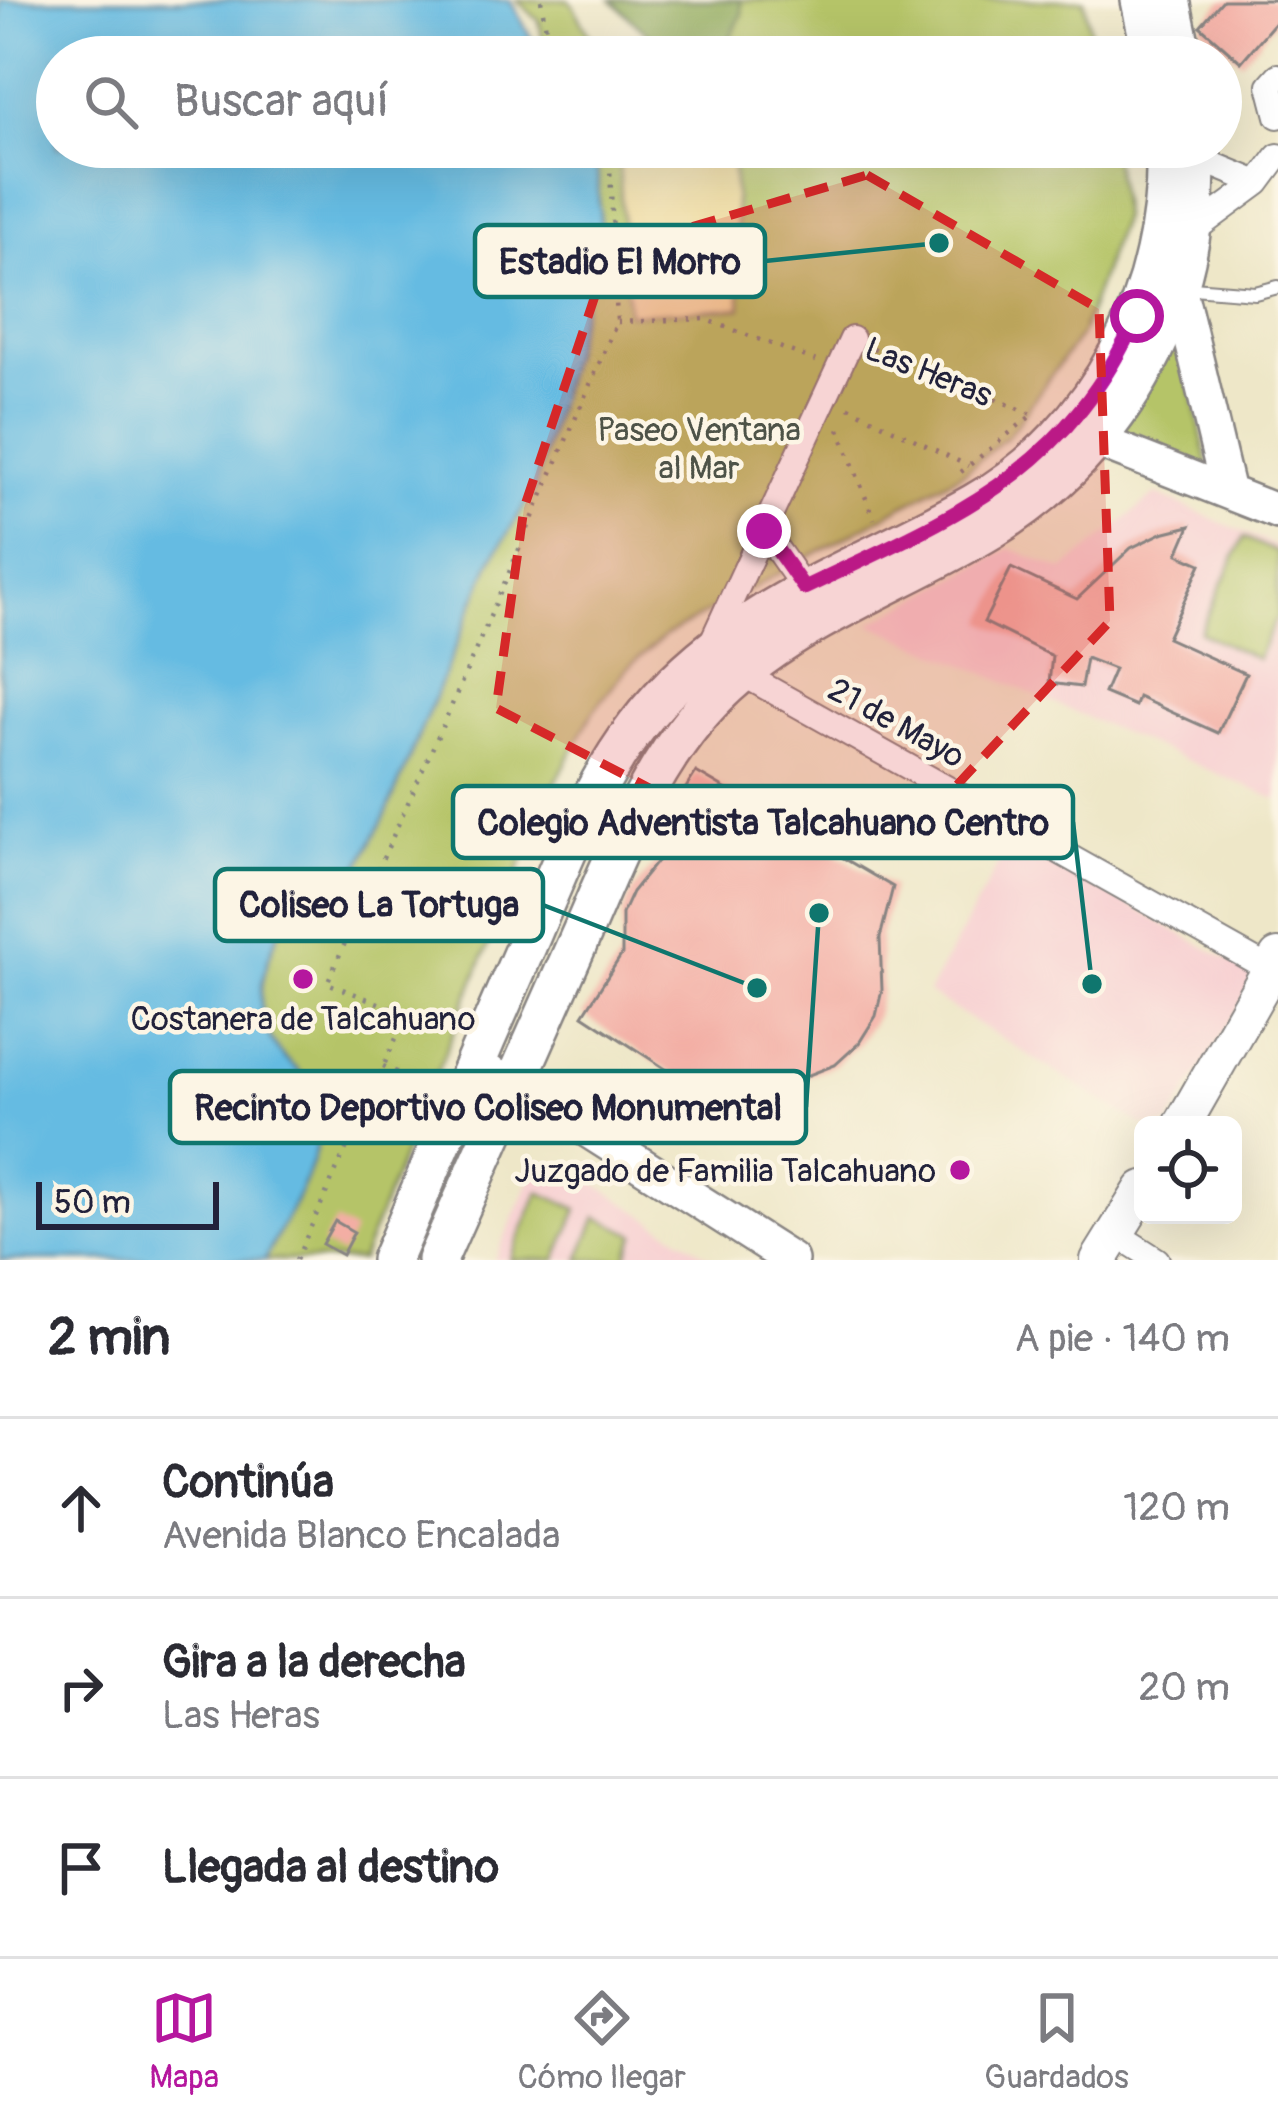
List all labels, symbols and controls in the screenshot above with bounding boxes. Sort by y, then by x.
search box [36,36,1242,168]
icon: search [78,69,144,135]
text: Buscar aquí [174,74,389,130]
callout: Estadio El Morro [475,225,765,297]
text: Estadio El Morro [499,240,741,285]
route start [1110,289,1164,343]
street label: Las Heras [859,328,998,417]
park label: Paseo Ventana al Mar [597,410,801,489]
route end [737,504,791,558]
street label: 21 de Mayo [821,669,972,777]
callout: Colegio Adventista Talcahuano Centro [453,786,1073,858]
text: Colegio Adventista Talcahuano Centro [477,801,1049,846]
callout: Coliseo La Tortuga [215,869,543,941]
text: Coliseo La Tortuga [239,883,519,928]
marker: Costanera de Talcahuano [290,966,316,992]
place label: Costanera de Talcahuano [131,999,475,1040]
callout: Recinto Deportivo Coliseo Monumental [170,1071,806,1143]
text: Recinto Deportivo Coliseo Monumental [194,1086,782,1131]
map controls [1134,1116,1242,1224]
button: locate [1134,1116,1242,1224]
place label: Juzgado de Familia Talcahuano [514,1151,936,1192]
marker: Juzgado de Familia Talcahuano [947,1157,973,1183]
scale bar [36,1176,219,1229]
text: 50 m [54,1182,131,1223]
text: 2 min [48,1306,170,1370]
text: A pie · 140 m [1015,1314,1230,1363]
text: Continúa [162,1455,334,1511]
icon: ahead [48,1475,114,1541]
text: 120 m [1123,1483,1230,1532]
text: Avenida Blanco Encalada [162,1511,560,1560]
text: Gira a la derecha [162,1635,466,1691]
icon: right [48,1655,114,1721]
text: 20 m [1138,1663,1230,1712]
text: Las Heras [162,1691,320,1740]
icon: arrive [48,1835,114,1901]
text: Llegada al destino [162,1840,499,1896]
tab: Mapa [149,1985,219,2098]
tab: Cómo llegar [518,1985,686,2098]
tab: Guardados [984,1985,1129,2098]

